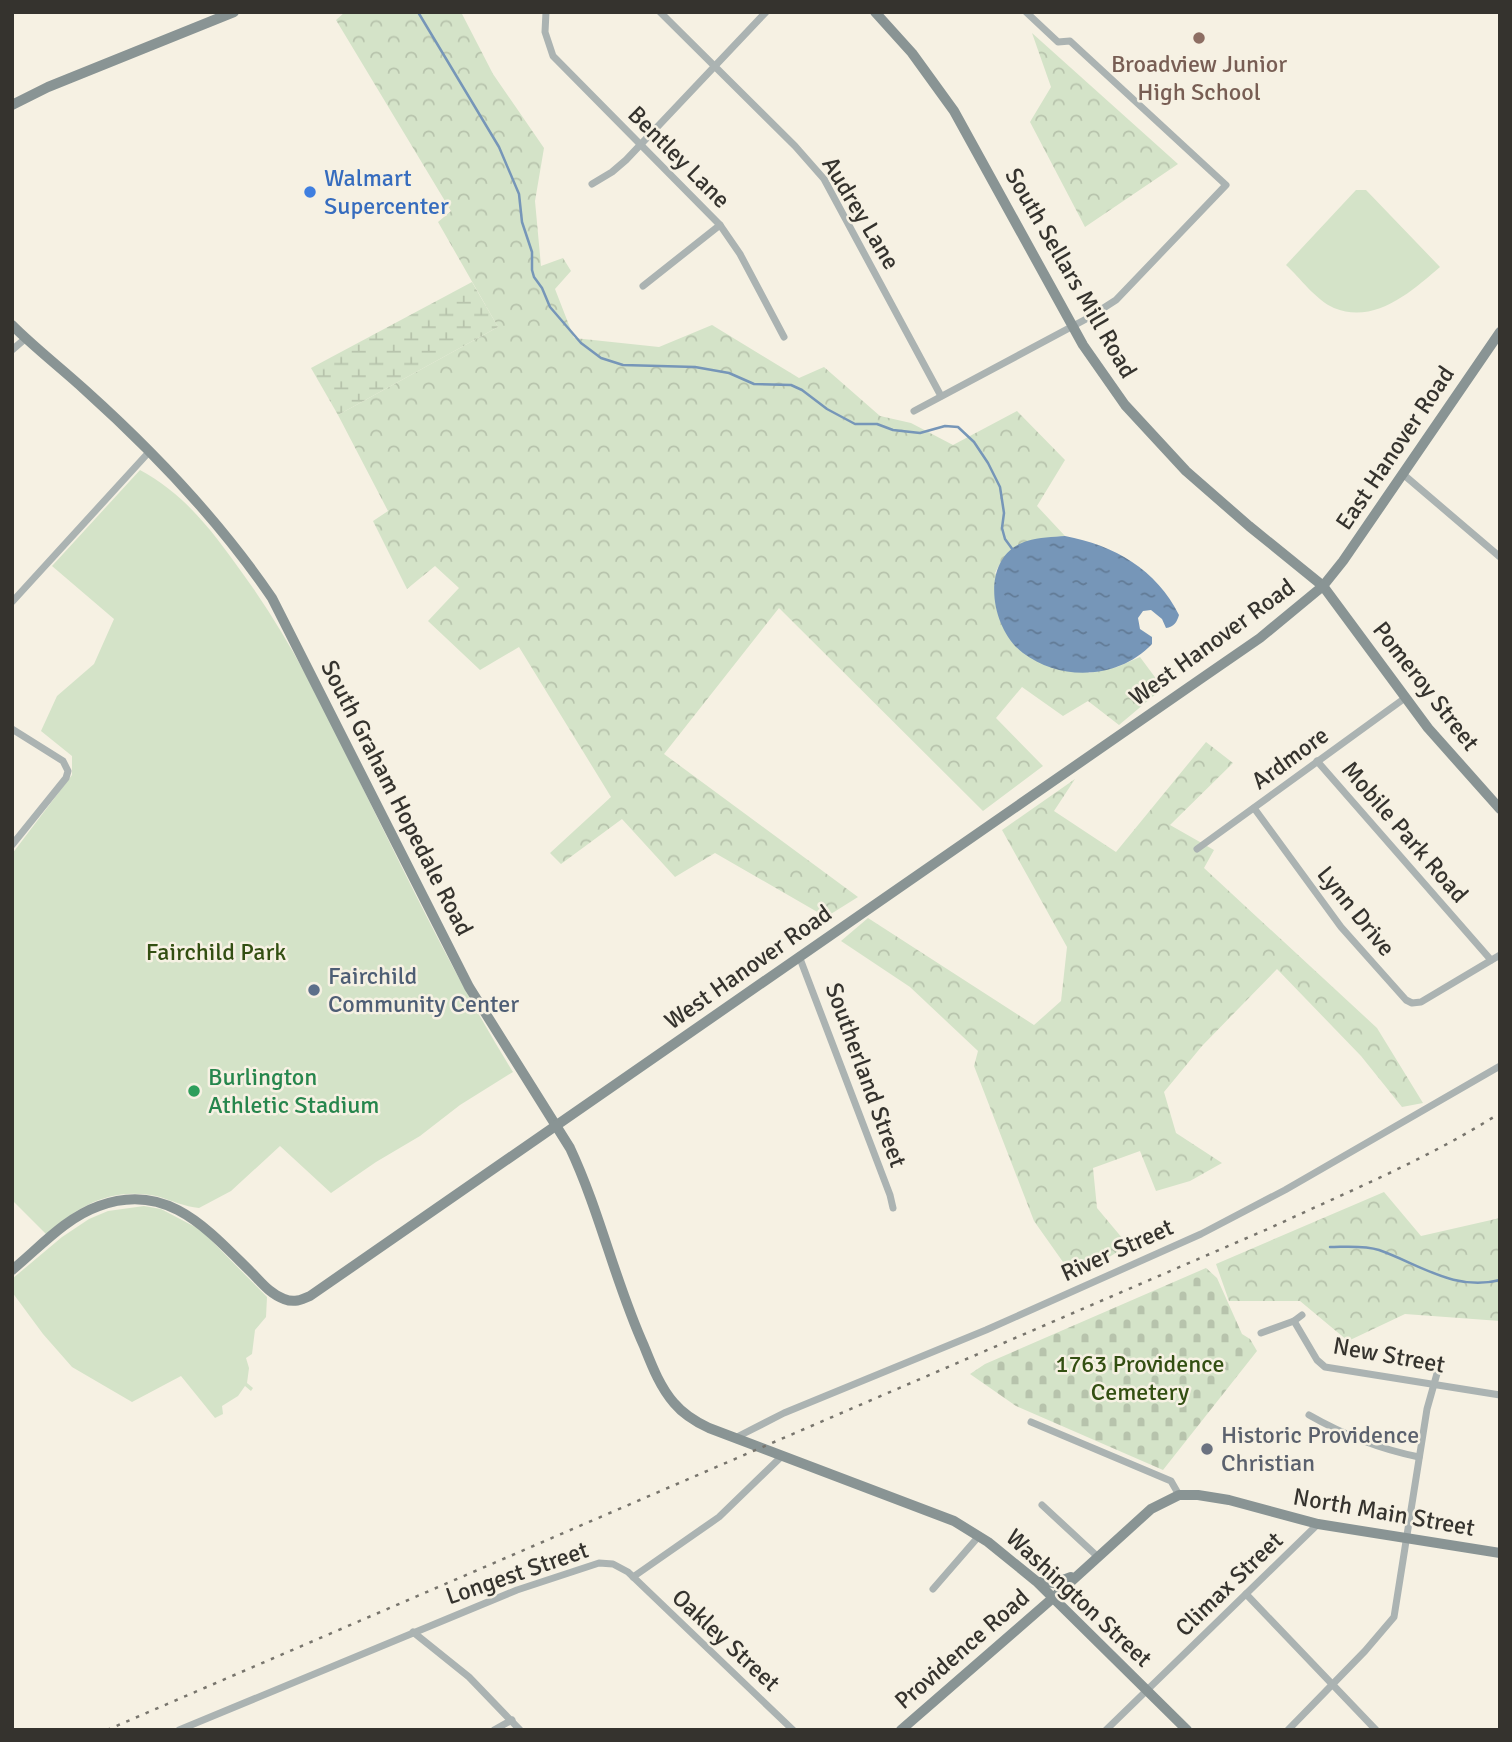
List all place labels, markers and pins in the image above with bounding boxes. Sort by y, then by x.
marker: Broadview Junior High School [1191,30,1207,46]
place label: Broadview Junior High School [1111,49,1287,107]
place label: Walmart Supercenter [324,163,449,221]
marker: Walmart Supercenter [302,184,318,200]
place label: Fairchild Community Center [328,961,519,1019]
marker: Fairchild Community Center [306,982,322,998]
place label: Burlington Athletic Stadium [208,1062,379,1120]
marker: Burlington Athletic Stadium [186,1083,202,1099]
place label: Historic Providence Christian [1221,1420,1419,1478]
marker: Historic Providence Christian [1199,1441,1215,1457]

